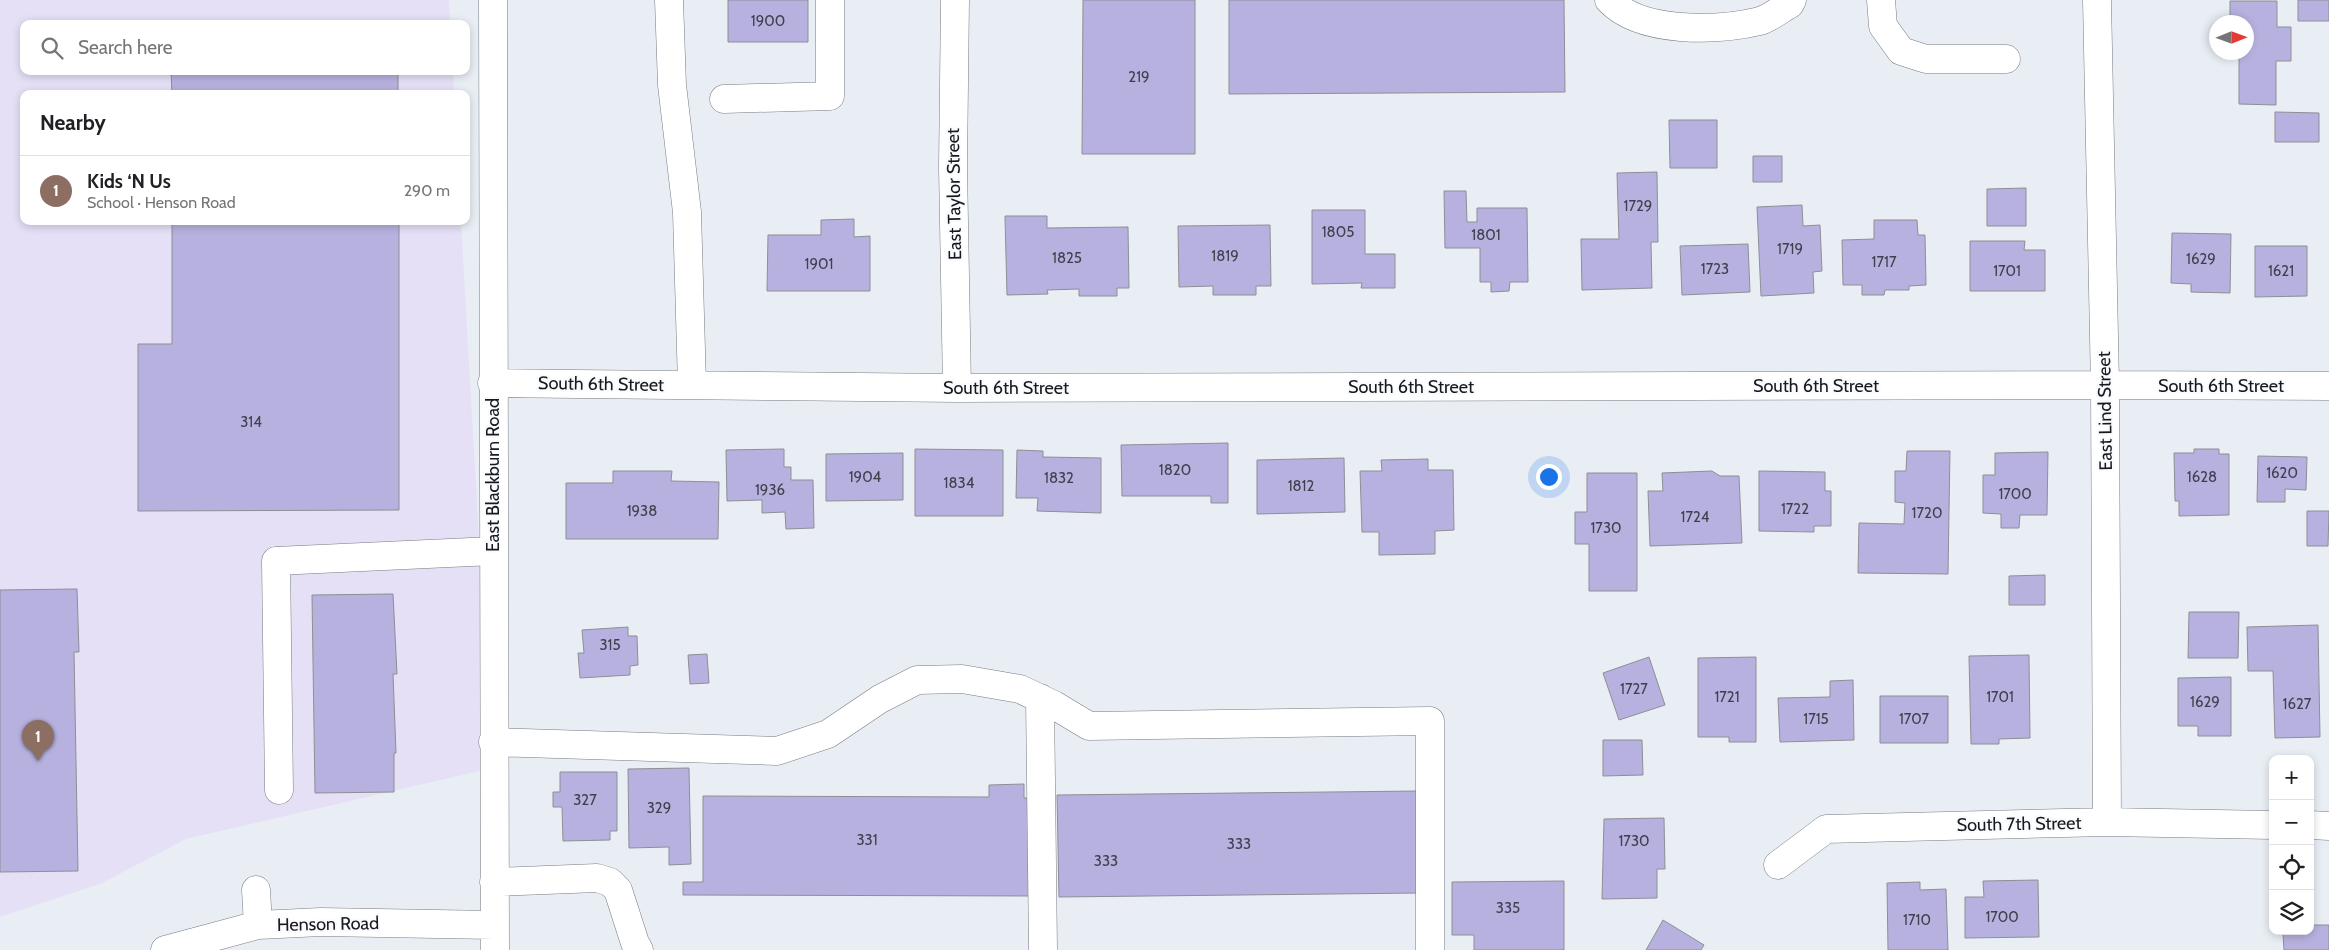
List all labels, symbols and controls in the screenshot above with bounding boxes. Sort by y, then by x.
house number: 1900 [751,12,785,30]
north arrow [2209,15,2254,60]
search box [20,20,470,75]
icon: search [38,34,66,62]
text: Search here [78,36,172,59]
house number: 219 [1128,68,1150,86]
text: Nearby [40,110,106,135]
street label: East Taylor Street [942,128,966,260]
text: Kids ‘N Us [87,170,171,193]
text: 1 [53,181,59,200]
text: 290 m [404,181,450,200]
text: School · Henson Road [87,193,236,212]
house number: 1729 [1624,197,1652,215]
house number: 1805 [1322,223,1354,241]
house number: 1801 [1471,226,1501,244]
house number: 1719 [1777,240,1803,258]
house number: 1819 [1211,247,1239,265]
house number: 1825 [1052,249,1082,267]
house number: 1629 [2186,250,2216,268]
house number: 1717 [1872,253,1897,271]
house number: 1901 [805,255,833,273]
house number: 1723 [1701,260,1729,278]
house number: 1701 [1993,262,2021,280]
house number: 1621 [2268,262,2294,280]
street label: East Lind Street [2093,351,2117,471]
street label: South 6th Street [538,372,664,396]
street label: South 6th Street [1753,375,1879,397]
street label: South 6th Street [2158,375,2284,397]
street label: South 6th Street [1348,376,1474,398]
street label: South 6th Street [943,377,1069,399]
street label: East Blackburn Road [482,398,504,552]
house number: 314 [240,413,262,431]
house number: 1820 [1159,461,1191,479]
your location [1536,464,1562,490]
house number: 1620 [2266,464,2298,482]
house number: 1904 [849,468,882,486]
house number: 1628 [2187,468,2217,486]
house number: 1832 [1044,469,1074,487]
house number: 1834 [944,474,975,492]
house number: 1812 [1288,477,1315,495]
house number: 1936 [755,481,785,499]
house number: 1700 [1998,485,2032,503]
house number: 1722 [1781,500,1809,518]
house number: 1938 [627,502,657,520]
house number: 1720 [1912,504,1942,522]
house number: 1724 [1681,508,1710,526]
house number: 1730 [1590,519,1622,537]
house number: 315 [599,636,621,654]
house number: 1727 [1620,680,1648,698]
house number: 1721 [1714,688,1740,706]
house number: 1701 [1986,688,2014,706]
house number: 1629 [2190,693,2220,711]
house number: 1627 [2283,695,2312,713]
house number: 1715 [1803,710,1829,728]
house number: 1707 [1899,710,1930,728]
pin: 1 [22,720,54,761]
map controls [2269,755,2314,935]
button: + [2269,755,2314,800]
house number: 327 [573,791,597,809]
house number: 329 [647,799,671,817]
button: − [2269,800,2314,845]
street label: South 7th Street [1956,812,2082,836]
house number: 331 [856,831,878,849]
house number: 1730 [1618,832,1650,850]
house number: 333 [1227,835,1251,853]
button: locate [2269,845,2314,890]
house number: 333 [1094,852,1118,870]
button: layers [2269,890,2314,935]
house number: 335 [1496,899,1520,917]
house number: 1700 [1985,908,2019,926]
house number: 1710 [1903,911,1931,929]
street label: Henson Road [277,912,379,936]

